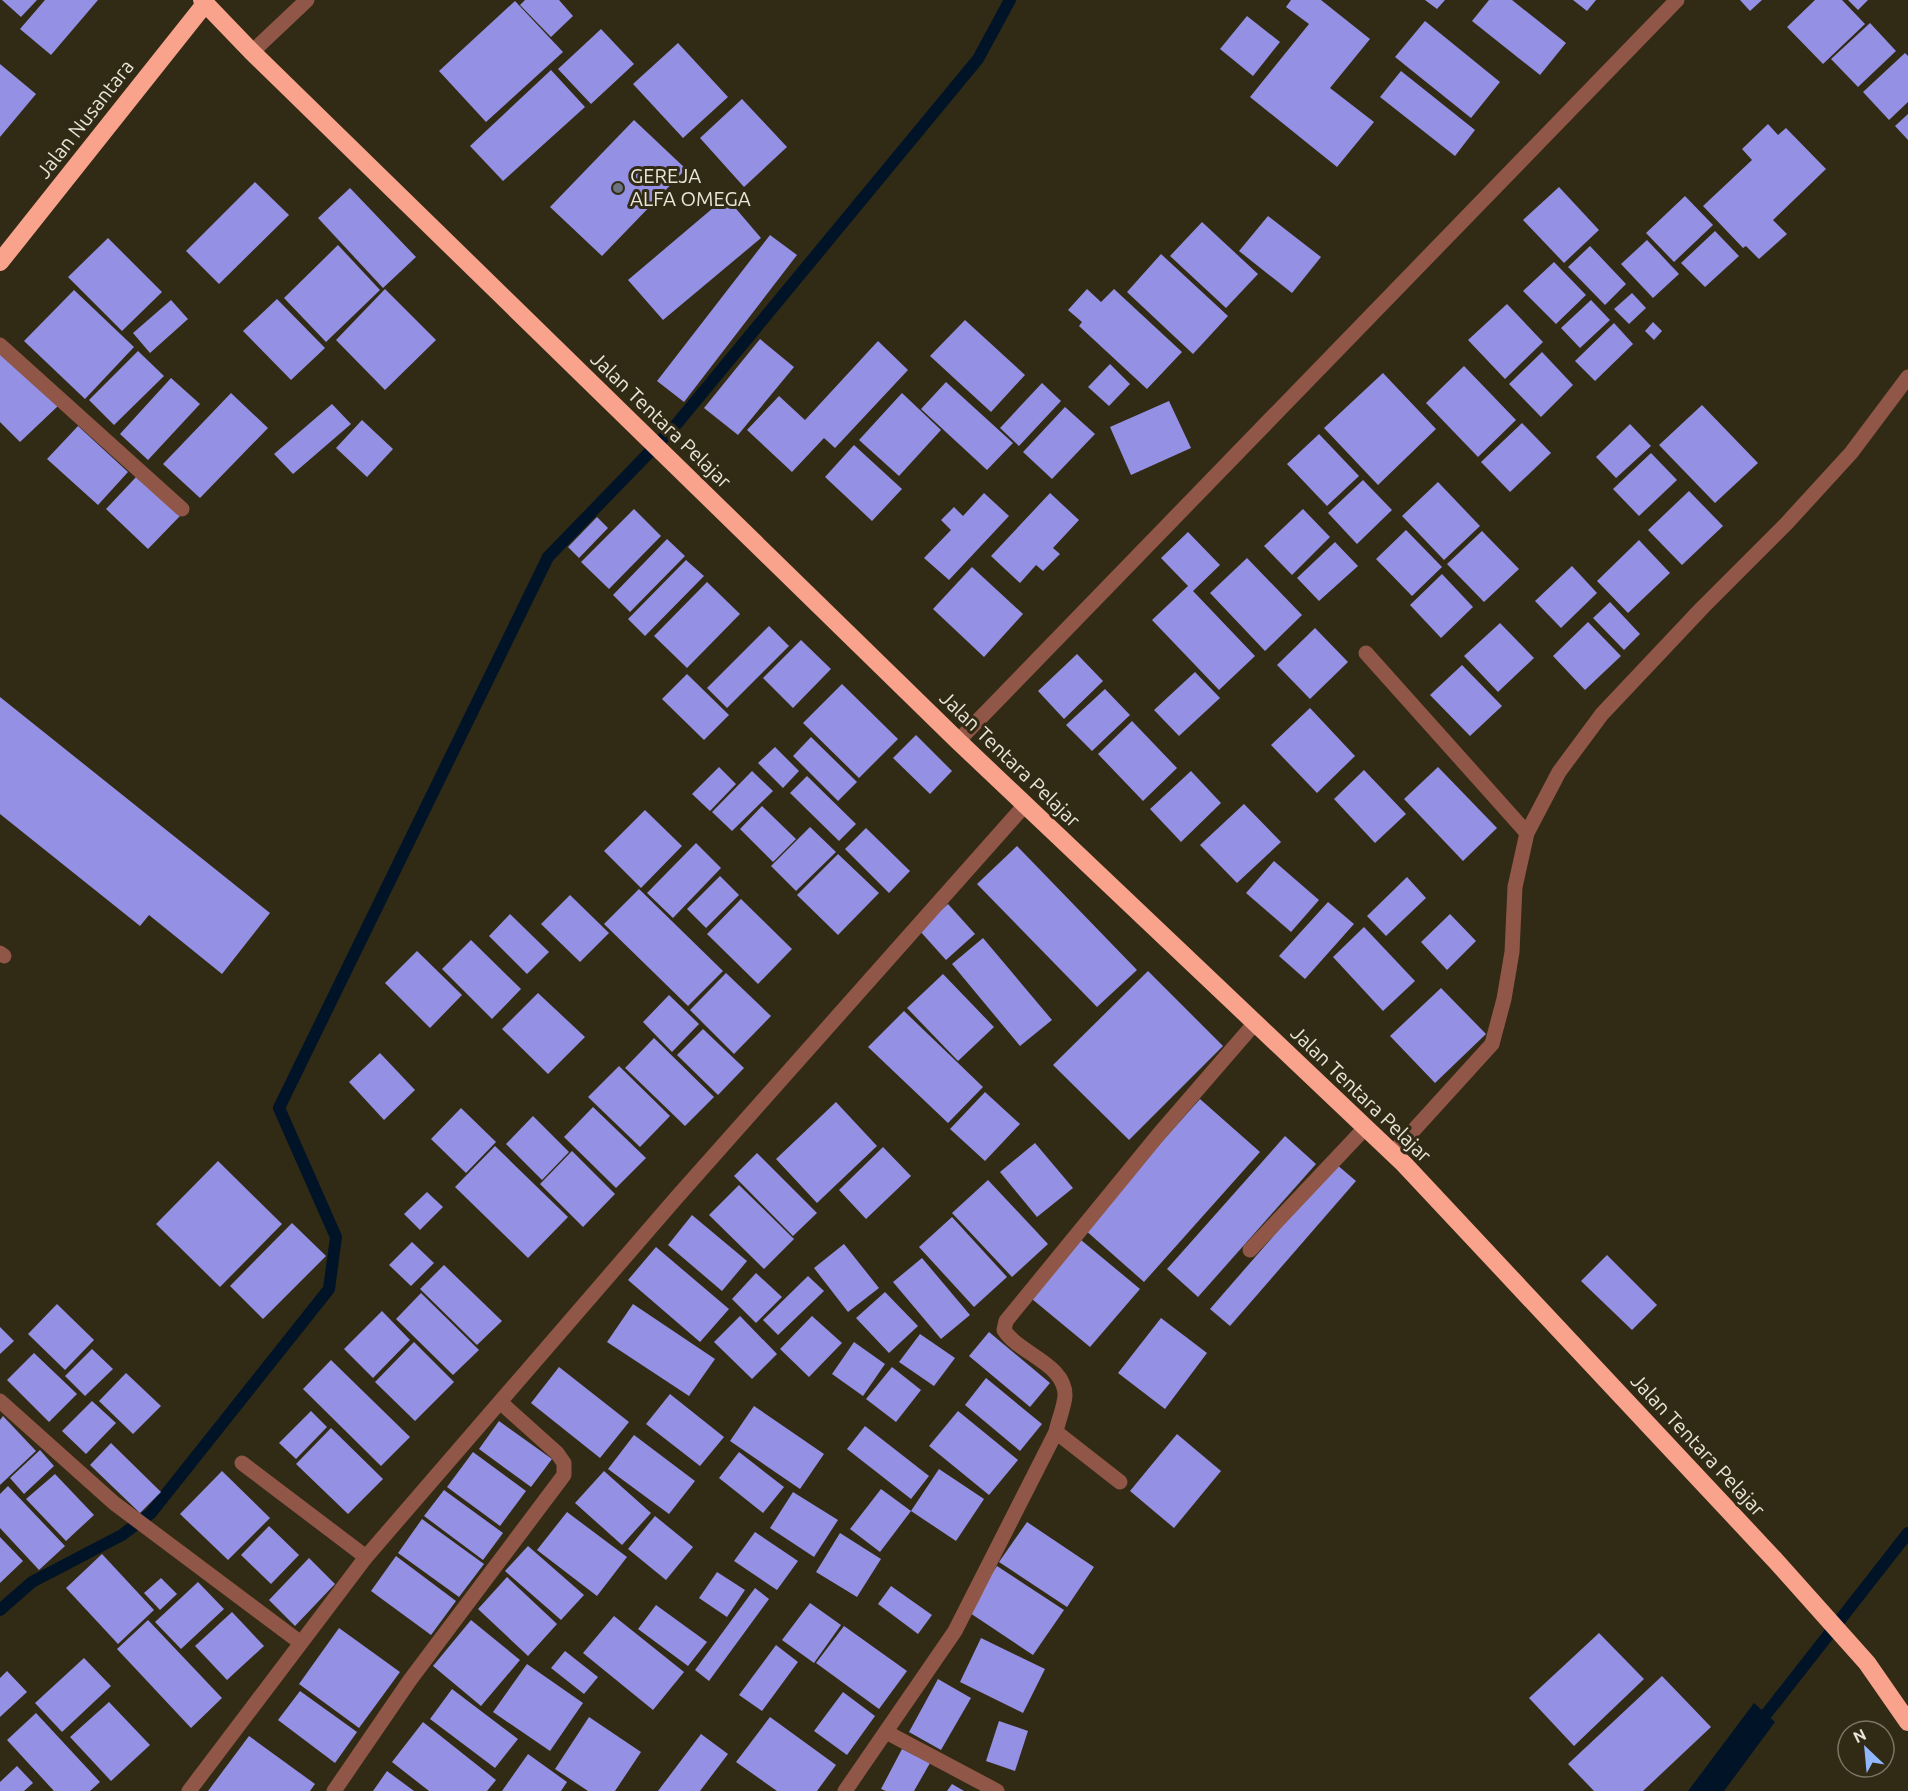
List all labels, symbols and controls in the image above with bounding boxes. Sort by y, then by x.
street label: Jalan Nusantara [31,55,138,182]
place label: GEREJA ALFA OMEGA [630,164,751,210]
marker: GEREJA ALFA OMEGA [611,181,625,195]
street label: Jalan Tentara Pelajar [587,347,736,493]
street label: Jalan Tentara Pelajar [936,686,1085,832]
street label: Jalan Tentara Pelajar [1287,1021,1436,1167]
street label: Jalan Tentara Pelajar [1627,1369,1770,1521]
north arrow [1836,1719,1896,1779]
text: N [1850,1725,1869,1746]

